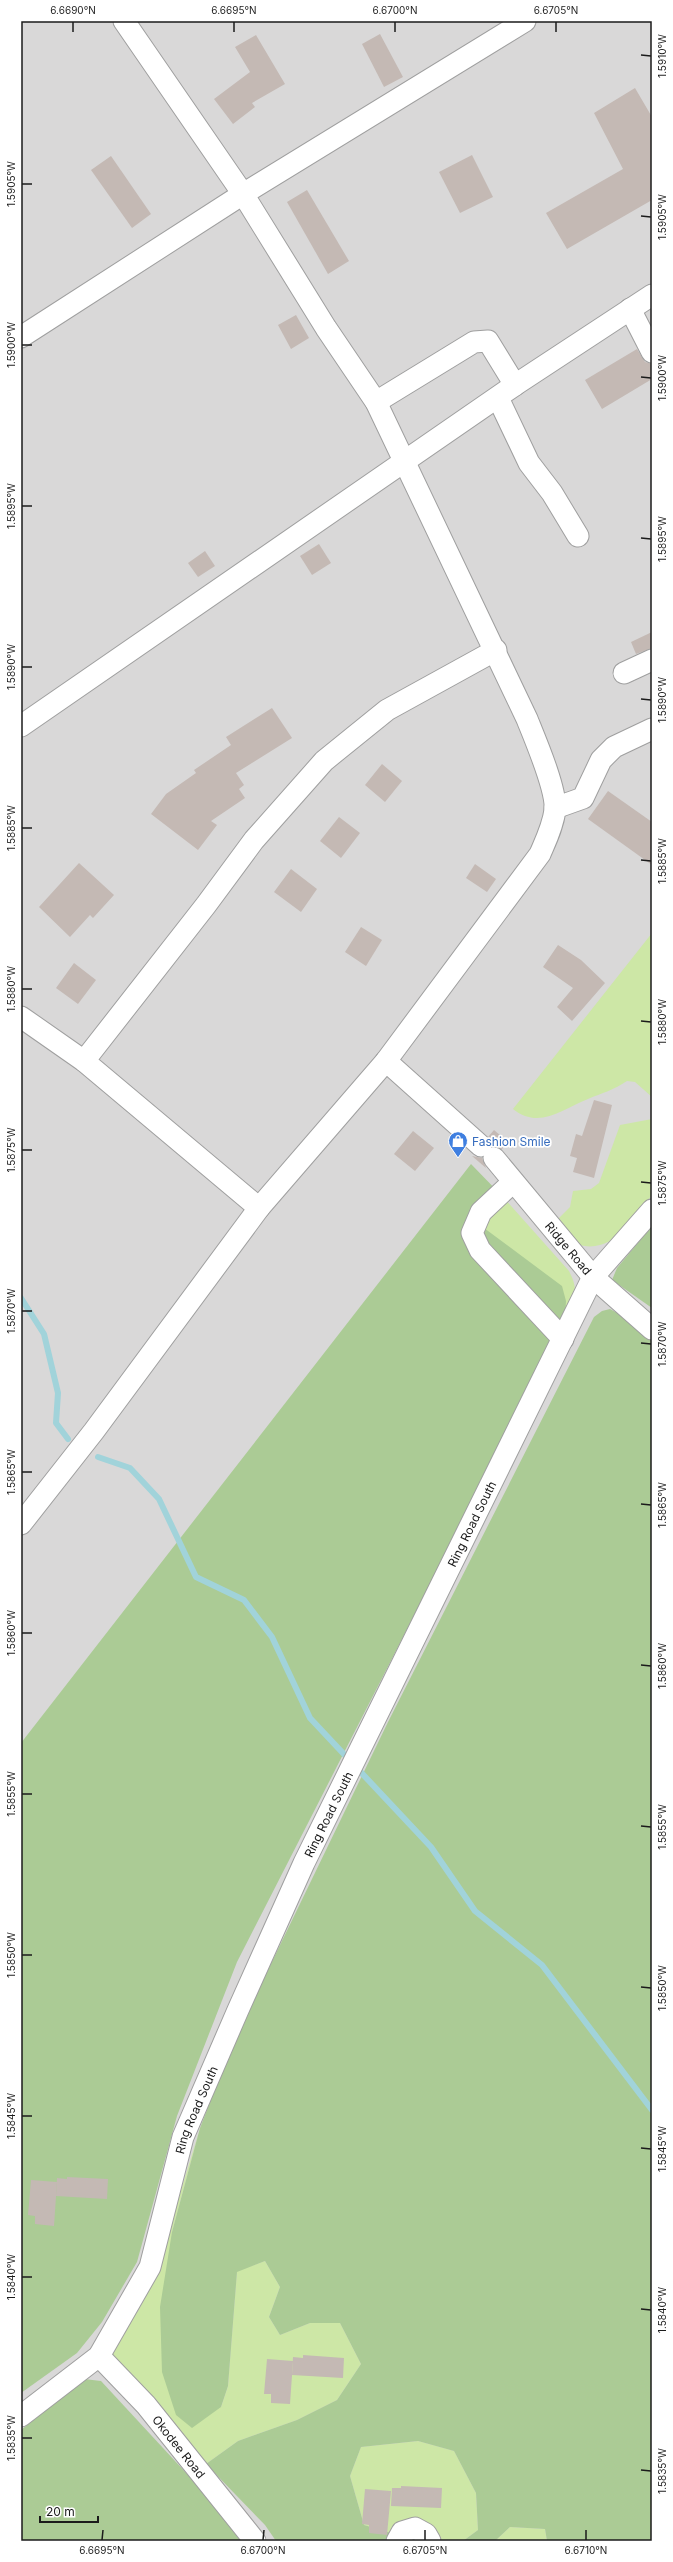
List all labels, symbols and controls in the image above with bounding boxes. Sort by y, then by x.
text: 6.6690°N [50,4,96,16]
text: 6.6695°N [211,4,257,16]
text: 6.6700°N [373,4,417,16]
text: 6.6705°N [534,4,578,16]
text: 1.5910°W [656,34,668,78]
text: 1.5905°W [5,161,17,207]
text: 1.5905°W [656,194,668,240]
text: 1.5900°W [5,322,17,368]
text: 1.5900°W [656,355,668,401]
text: 1.5895°W [5,483,17,529]
text: 1.5895°W [656,516,668,562]
text: 1.5890°W [5,644,17,690]
text: 1.5890°W [656,677,668,723]
text: 1.5885°W [5,805,17,851]
text: 1.5885°W [656,838,668,884]
text: 1.5880°W [5,966,17,1012]
text: 1.5880°W [656,999,668,1045]
text: 1.5875°W [5,1127,17,1173]
shop icon: Fashion Smile [447,1130,469,1158]
place label: Fashion Smile [472,1134,551,1149]
text: 1.5875°W [656,1160,668,1206]
street label: Ridge Road [542,1218,595,1278]
text: 1.5870°W [5,1288,17,1334]
text: 1.5870°W [656,1321,668,1367]
text: 1.5865°W [5,1449,17,1495]
street label: Ring Road South [444,1478,499,1569]
text: 1.5865°W [656,1482,668,1528]
text: 1.5860°W [5,1610,17,1656]
text: 1.5860°W [656,1643,668,1689]
street label: Ring Road South [301,1769,356,1860]
text: 1.5855°W [5,1771,17,1817]
text: 1.5855°W [656,1804,668,1850]
text: 1.5850°W [5,1932,17,1978]
text: 1.5850°W [656,1965,668,2011]
street label: Ring Road South [172,2064,220,2155]
text: 1.5845°W [5,2093,17,2139]
text: 1.5845°W [656,2126,668,2172]
text: 1.5840°W [5,2254,17,2300]
text: 1.5840°W [656,2287,668,2333]
street label: Okodee Road [149,2412,209,2481]
text: 1.5835°W [5,2415,17,2461]
text: 1.5835°W [656,2448,668,2494]
scale bar [40,2498,98,2524]
text: 20 m [46,2504,75,2519]
text: 6.6695°N [79,2544,125,2556]
text: 6.6700°N [241,2544,285,2556]
text: 6.6705°N [403,2544,447,2556]
text: 6.6710°N [565,2544,607,2556]

